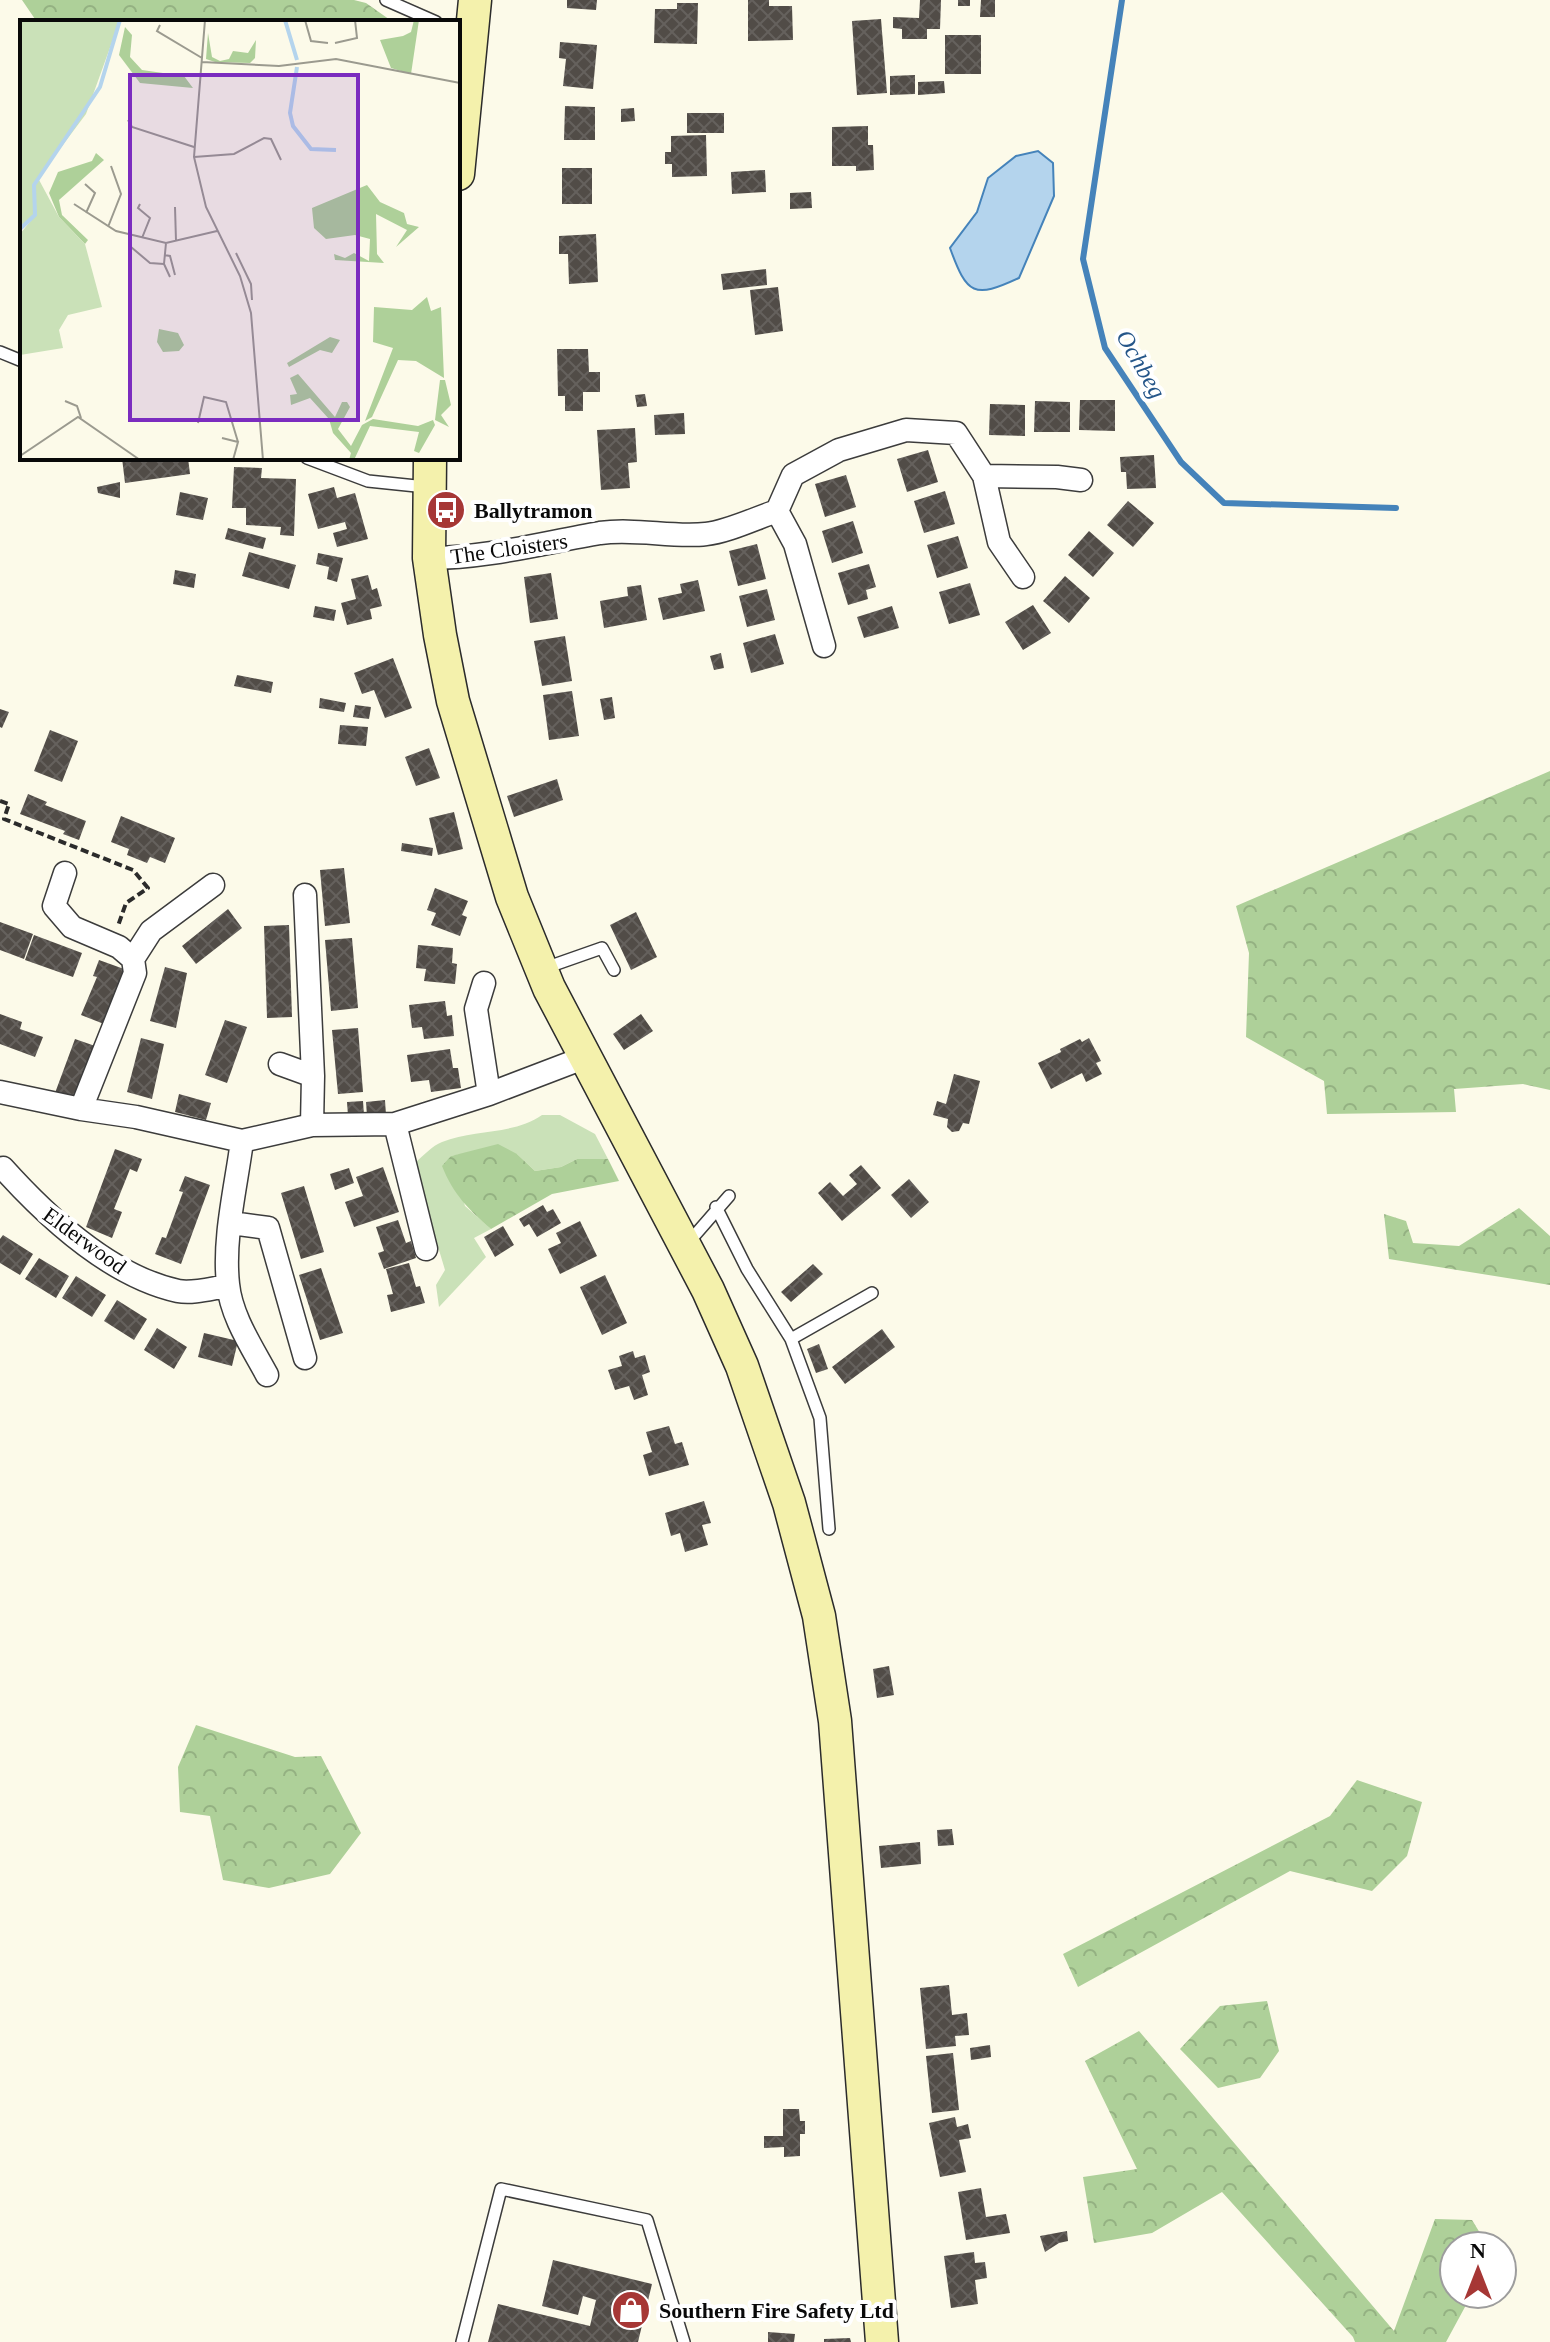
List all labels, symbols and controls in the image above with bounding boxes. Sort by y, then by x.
inset map [20,20,460,460]
water label: Ochbeg [1111,325,1171,403]
bus stop icon: Ballytramon [425,489,467,531]
place label: Ballytramon [474,498,593,523]
street label: The Cloisters [449,528,569,569]
street label: Elderwood [38,1202,131,1279]
north arrow [1438,2230,1518,2310]
text: N [1470,2238,1486,2263]
shop icon: Southern Fire Safety Ltd [610,2289,652,2331]
place label: Southern Fire Safety Ltd [659,2298,894,2323]

